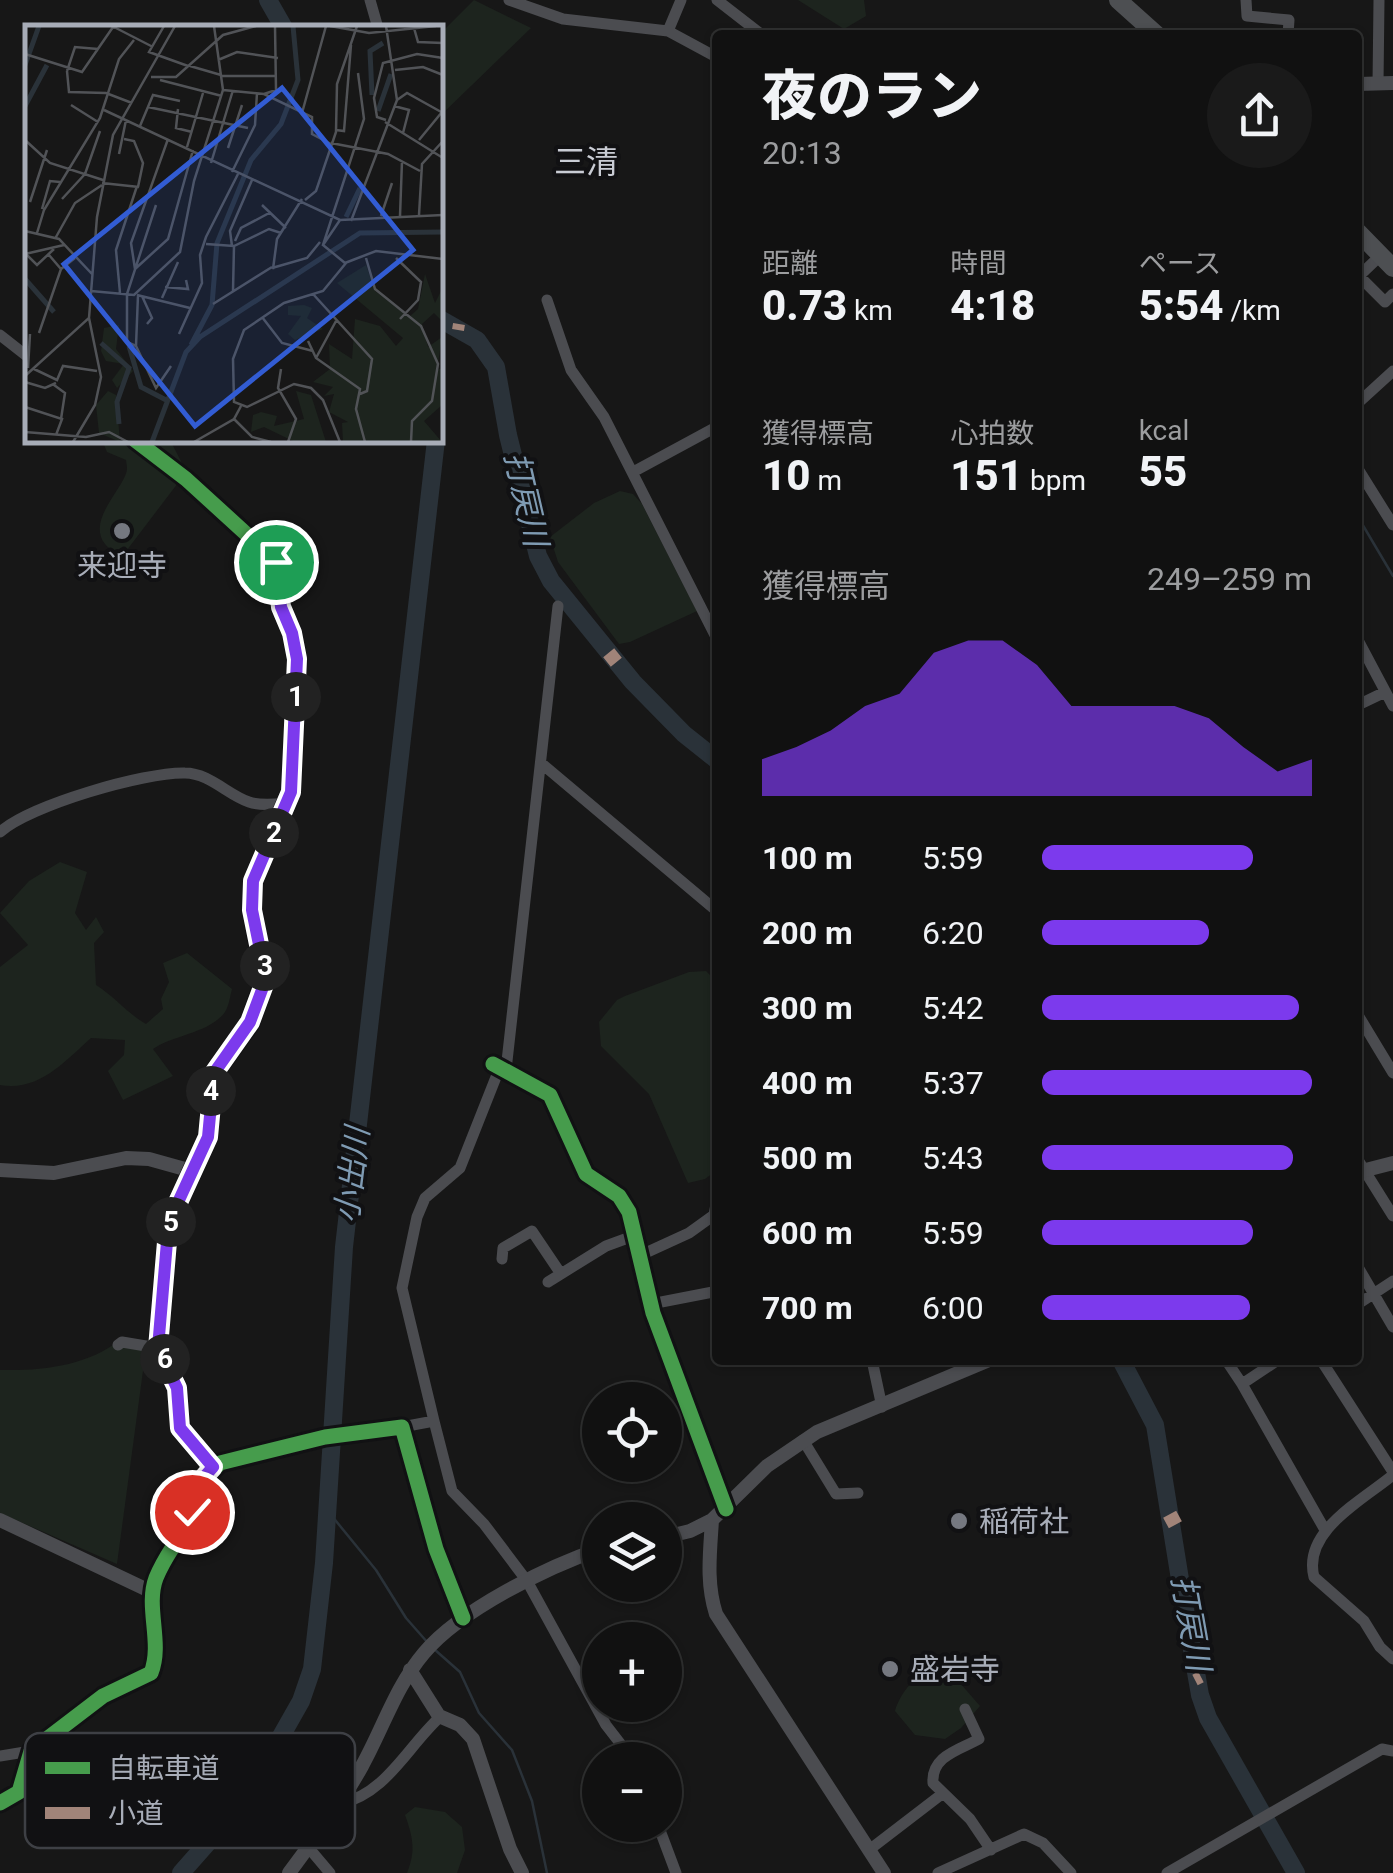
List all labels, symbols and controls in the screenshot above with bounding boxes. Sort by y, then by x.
inset map [25,25,442,442]
button: share [1207,63,1312,168]
text: 夜のラン [762,64,982,128]
text: 20:13 [762,134,842,172]
district label: 三清 [554,143,618,181]
text: 距離 [762,247,818,280]
text: 時間 [950,247,1006,280]
text: ペース [1139,247,1221,280]
text: 0.73 [762,281,847,330]
text: 4:18 [950,281,1035,330]
text: 5:54 [1139,281,1224,330]
text: km [847,294,893,327]
text: /km [1224,294,1281,327]
text: kcal [1139,414,1189,447]
text: 獲得標高 [762,417,874,450]
text: 心拍数 [950,417,1034,450]
text: 55 [1139,447,1187,496]
water label: 打戻川 [497,448,556,553]
text: 10 [762,451,810,500]
text: 151 [950,451,1023,500]
text: m [810,464,842,497]
text: bpm [1023,464,1086,497]
marker: 来迎寺 [111,520,133,542]
pin [234,520,319,605]
icon: arrive [249,535,304,590]
place label: 来迎寺 [77,548,167,583]
text: 249–259 m [1147,560,1312,598]
text: 獲得標高 [762,567,890,605]
pin: 1 [271,672,321,722]
text: 1 [288,680,304,713]
pin: 2 [249,808,299,858]
text: 2 [266,816,282,849]
text: 100 m [762,839,853,877]
text: 5:59 [922,839,984,877]
text: 200 m [762,914,853,952]
text: 6:20 [922,914,984,952]
pin: 3 [240,941,290,991]
text: 3 [257,949,273,982]
text: 300 m [762,989,853,1027]
text: 5:42 [922,989,984,1027]
text: 400 m [762,1064,853,1102]
text: 5:37 [922,1064,984,1102]
pin: 4 [186,1066,236,1116]
text: 4 [203,1074,219,1107]
water label: 小出川 [327,1122,377,1225]
text: 500 m [762,1139,853,1177]
text: 5:43 [922,1139,984,1177]
pin: 5 [146,1197,196,1247]
text: 5 [163,1205,179,1238]
text: 600 m [762,1214,853,1252]
text: 5:59 [922,1214,984,1252]
text: 700 m [762,1289,853,1327]
text: 6:00 [922,1289,984,1327]
pin: 6 [140,1334,190,1384]
text: 6 [157,1342,173,1375]
map controls [582,1382,682,1842]
button: locate [582,1382,682,1482]
pin [150,1470,235,1555]
icon: check [165,1485,220,1540]
button: layers [582,1502,682,1602]
place label: 稲荷社 [979,1504,1069,1539]
marker: 稲荷社 [948,1510,970,1532]
water label: 打戻川 [1164,1572,1219,1677]
button: + [582,1622,682,1722]
place label: 盛岩寺 [910,1652,1000,1687]
marker: 盛岩寺 [879,1658,901,1680]
legend [25,1733,355,1848]
button: − [582,1742,682,1842]
text: 自転車道 [108,1752,220,1785]
text: 小道 [108,1797,164,1830]

